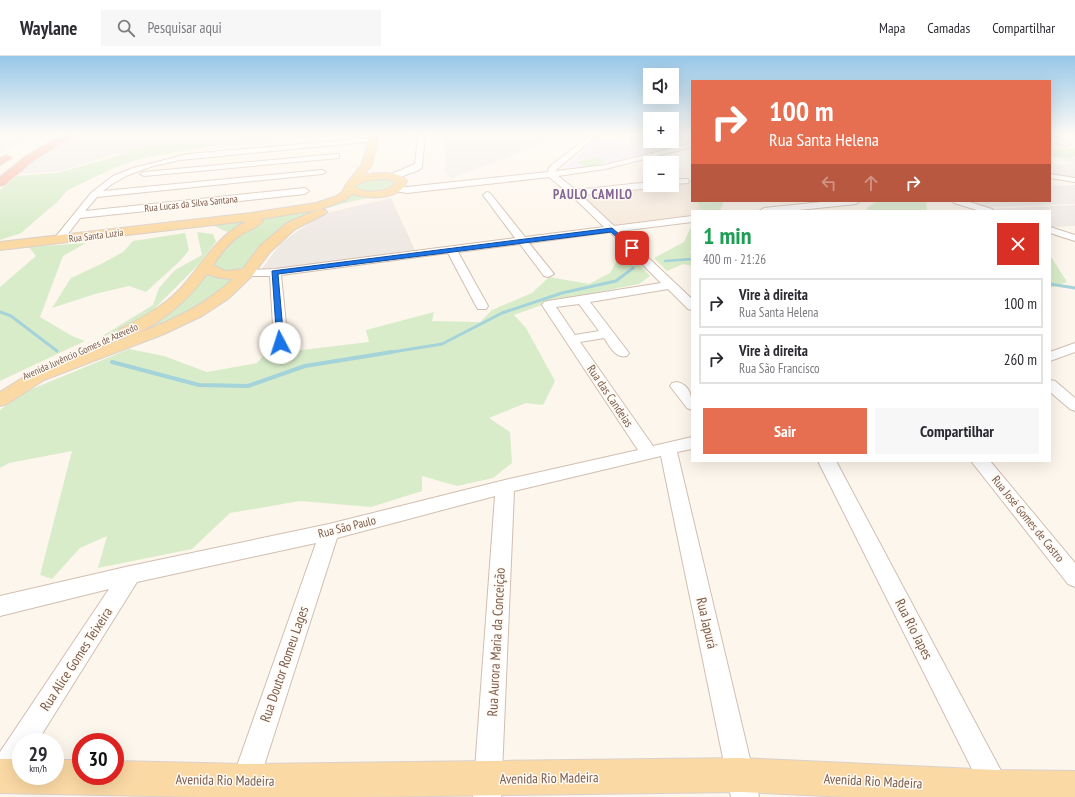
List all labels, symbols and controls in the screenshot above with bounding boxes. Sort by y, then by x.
search box [101,10,381,46]
text: Waylane [20,16,77,40]
icon: search [115,17,137,39]
text: Pesquisar aqui [147,18,222,37]
text: Mapa [879,19,905,37]
text: Camadas [927,19,970,37]
text: Compartilhar [992,19,1055,37]
map controls [643,68,679,192]
button: sound [643,68,679,104]
text: 100 m [769,92,833,129]
icon: right [703,96,755,148]
button: + [643,112,679,148]
text: Rua Santa Helena [769,128,879,151]
button: − [643,156,679,192]
icon: left [818,172,840,194]
icon: ahead [860,172,882,194]
icon: right [902,172,924,194]
district label: PAULO CAMILO [553,186,633,203]
street label: Rua Lucas da Silva Santana [144,192,238,215]
text: 1 min [703,220,751,251]
button: close [997,223,1039,265]
street label: Rua Santa Luzia [68,226,124,245]
pin [615,231,649,265]
icon: arrive [621,237,643,259]
text: 400 m · 21:26 [703,251,766,268]
text: Vire à direita [739,285,808,304]
icon: right [705,292,727,314]
text: 100 m [1004,294,1037,313]
text: Rua Santa Helena [739,304,818,321]
street label: Avenida Juvêncio Gomes de Azevedo [20,320,140,383]
position arrow [259,322,301,364]
text: Vire à direita [739,341,808,360]
icon: right [705,348,727,370]
text: 260 m [1004,350,1037,369]
text: Rua São Francisco [739,360,820,377]
street label: Rua das Candeias [584,362,637,430]
button: Sair [703,408,867,454]
button: Compartilhar [875,408,1039,454]
street label: Rua José Gomes de Castro [989,472,1068,565]
street label: Rua São Paulo [316,512,377,541]
street label: Rua Aurora Maria da Conceição [483,567,509,717]
street label: Rua Japurá [692,596,722,650]
street label: Rua Rio Japes [891,596,937,663]
street label: Rua Doutor Romeu Lages [256,603,312,724]
street label: Rua Alice Gomes Teixeira [36,604,116,714]
speed limit sign: 30 [72,733,124,785]
text: 29 [28,741,48,767]
text: km/h [29,762,47,775]
street label: Avenida Rio Madeira [499,768,599,788]
street label: Avenida Rio Madeira [823,769,923,793]
street label: Avenida Rio Madeira [175,770,275,790]

